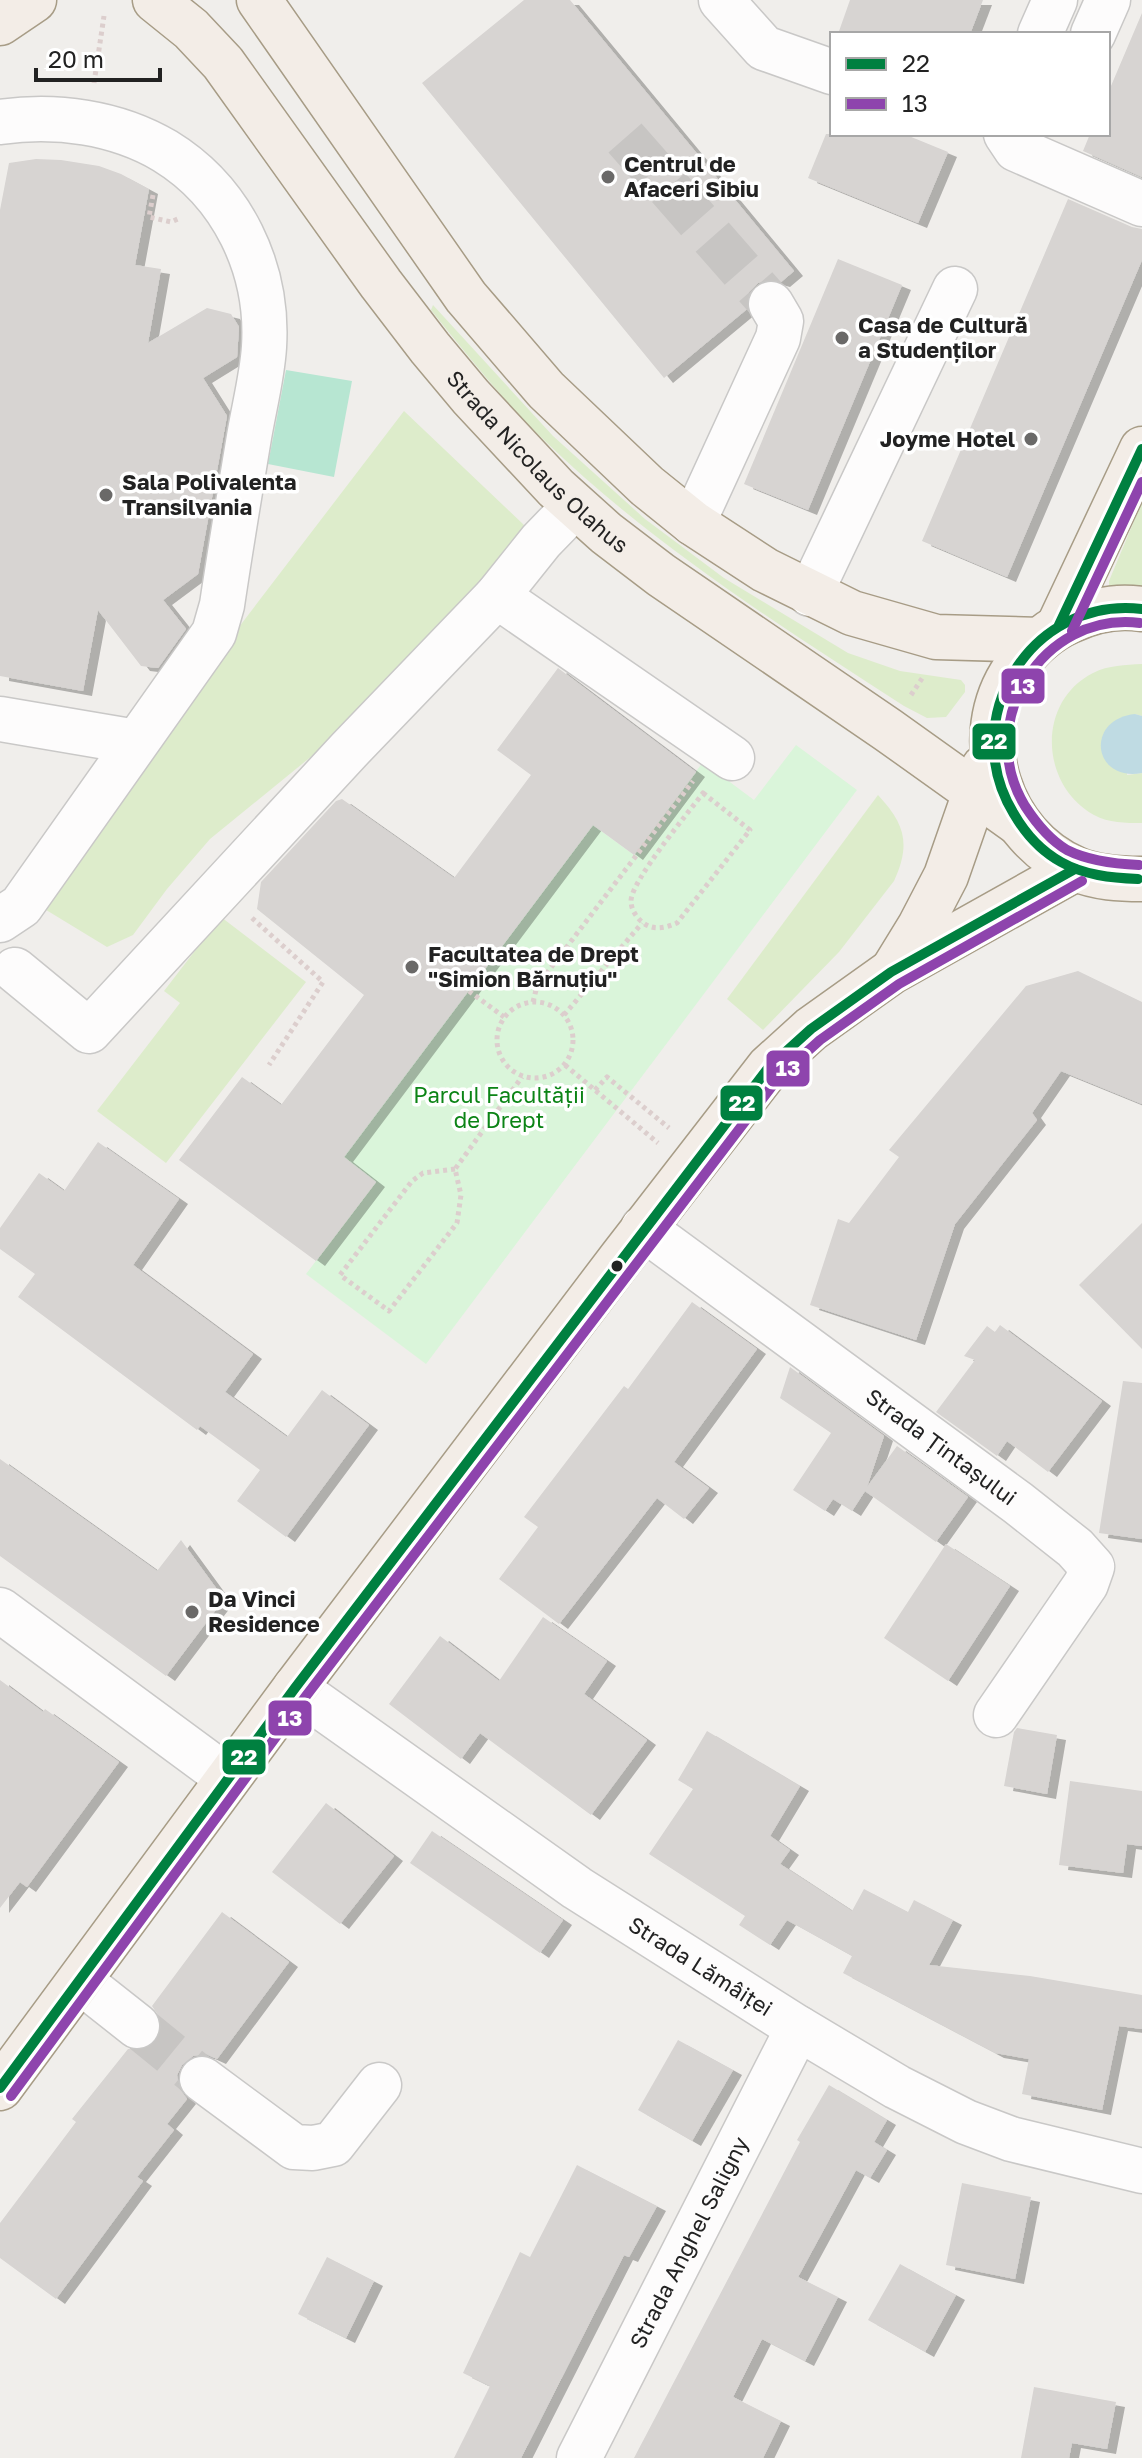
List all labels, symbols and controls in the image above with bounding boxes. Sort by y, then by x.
scale bar [36,32,160,82]
legend [830,32,1110,136]
text: 20 m [48,44,104,73]
text: 22 [902,48,930,77]
text: 13 [902,88,928,117]
place label: Centrul de Afaceri Sibiu [624,150,759,202]
marker: Centrul de Afaceri Sibiu [599,168,617,186]
place label: Casa de Cultură a Studenților [858,311,1028,363]
marker: Casa de Cultură a Studenților [833,329,851,347]
street label: Strada Nicolaus Olahus [441,365,634,558]
place label: Joyme Hotel [880,425,1015,452]
marker: Joyme Hotel [1022,430,1040,448]
place label: Sala Polivalenta Transilvania [122,468,297,520]
marker: Sala Polivalenta Transilvania [97,486,115,504]
line badge: 13 [1000,667,1046,705]
text: 13 [1011,672,1035,699]
line badge: 22 [971,722,1017,761]
text: 22 [981,727,1007,754]
place label: Facultatea de Drept "Simion Bărnuțiu" [428,940,639,992]
marker: Facultatea de Drept "Simion Bărnuțiu" [403,958,421,976]
line badge: 13 [765,1049,811,1088]
text: 13 [776,1054,800,1081]
park label: Parcul Facultății de Drept [413,1081,585,1133]
line badge: 22 [719,1084,764,1122]
text: 22 [729,1089,755,1116]
unlabelled marker [609,1258,625,1274]
street label: Strada Țintașului [861,1382,1022,1511]
place label: Da Vinci Residence [208,1585,320,1637]
marker: Da Vinci Residence [183,1603,201,1621]
line badge: 13 [267,1699,313,1737]
text: 13 [278,1704,302,1731]
line badge: 22 [221,1738,267,1776]
text: 22 [231,1743,257,1770]
street label: Strada Lămâiței [624,1910,778,2021]
street label: Strada Anghel Saligny [623,2132,753,2352]

